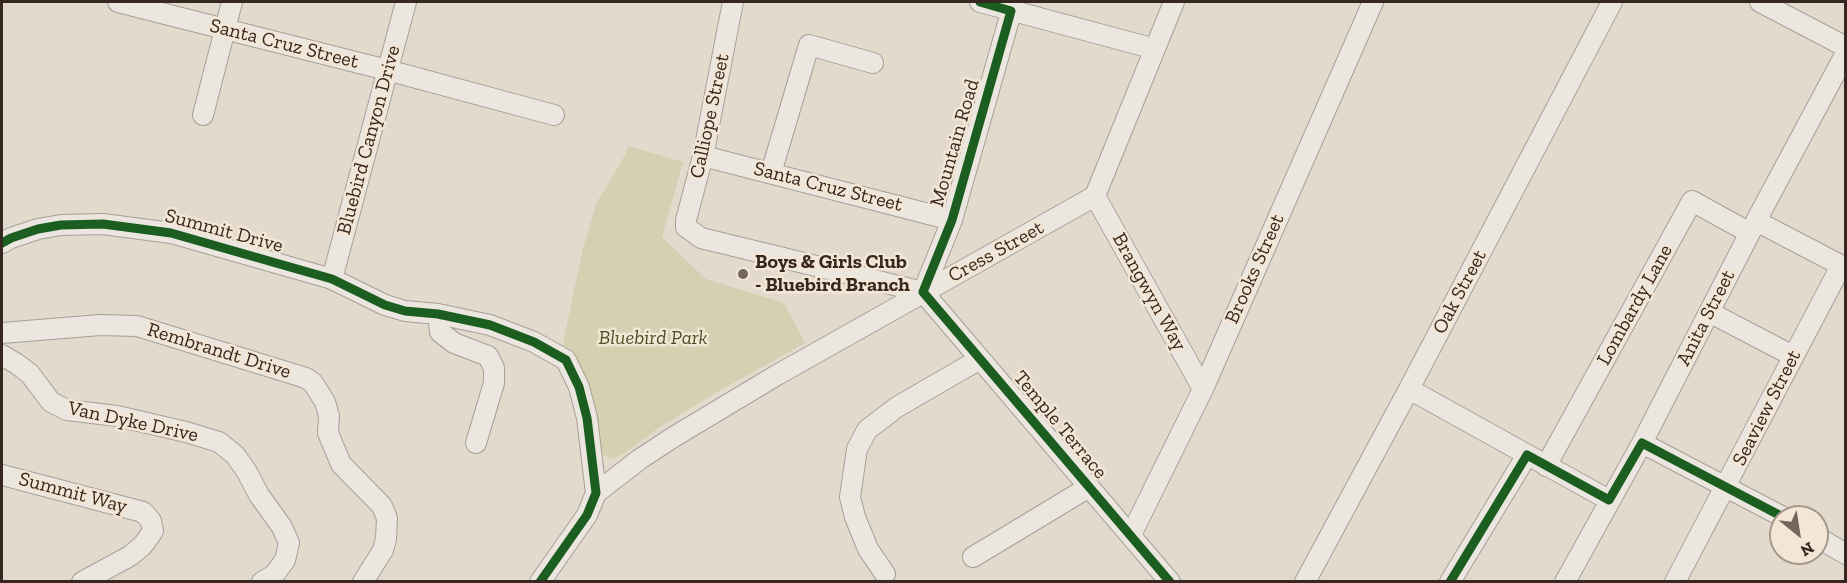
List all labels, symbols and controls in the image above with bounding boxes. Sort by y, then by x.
street label: Santa Cruz Street [207,14,361,74]
street label: Bluebird Canyon Drive [332,43,406,237]
street label: Calliope Street [685,52,735,180]
street label: Mountain Road [925,76,985,210]
street label: Santa Cruz Street [751,157,905,217]
street label: Summit Drive [162,204,286,258]
street label: Brooks Street [1220,210,1290,328]
street label: Cress Street [944,216,1048,288]
street label: Brangwyn Way [1107,229,1191,355]
street label: Lombardy Lane [1592,241,1678,369]
street label: Oak Street [1428,246,1492,338]
place label: Boys & Girls Club - Bluebird Branch [755,250,910,297]
street label: Anita Street [1672,266,1740,370]
marker: Boys & Girls Club - Bluebird Branch [736,267,750,281]
street label: Rembrandt Drive [144,318,294,384]
park label: Bluebird Park [598,326,708,350]
street label: Seaview Street [1728,346,1806,470]
street label: Temple Terrace [1008,366,1112,484]
street label: Van Dyke Drive [66,396,200,448]
street label: Summit Way [16,467,130,519]
north arrow [1769,505,1829,565]
text: N [1797,538,1817,561]

